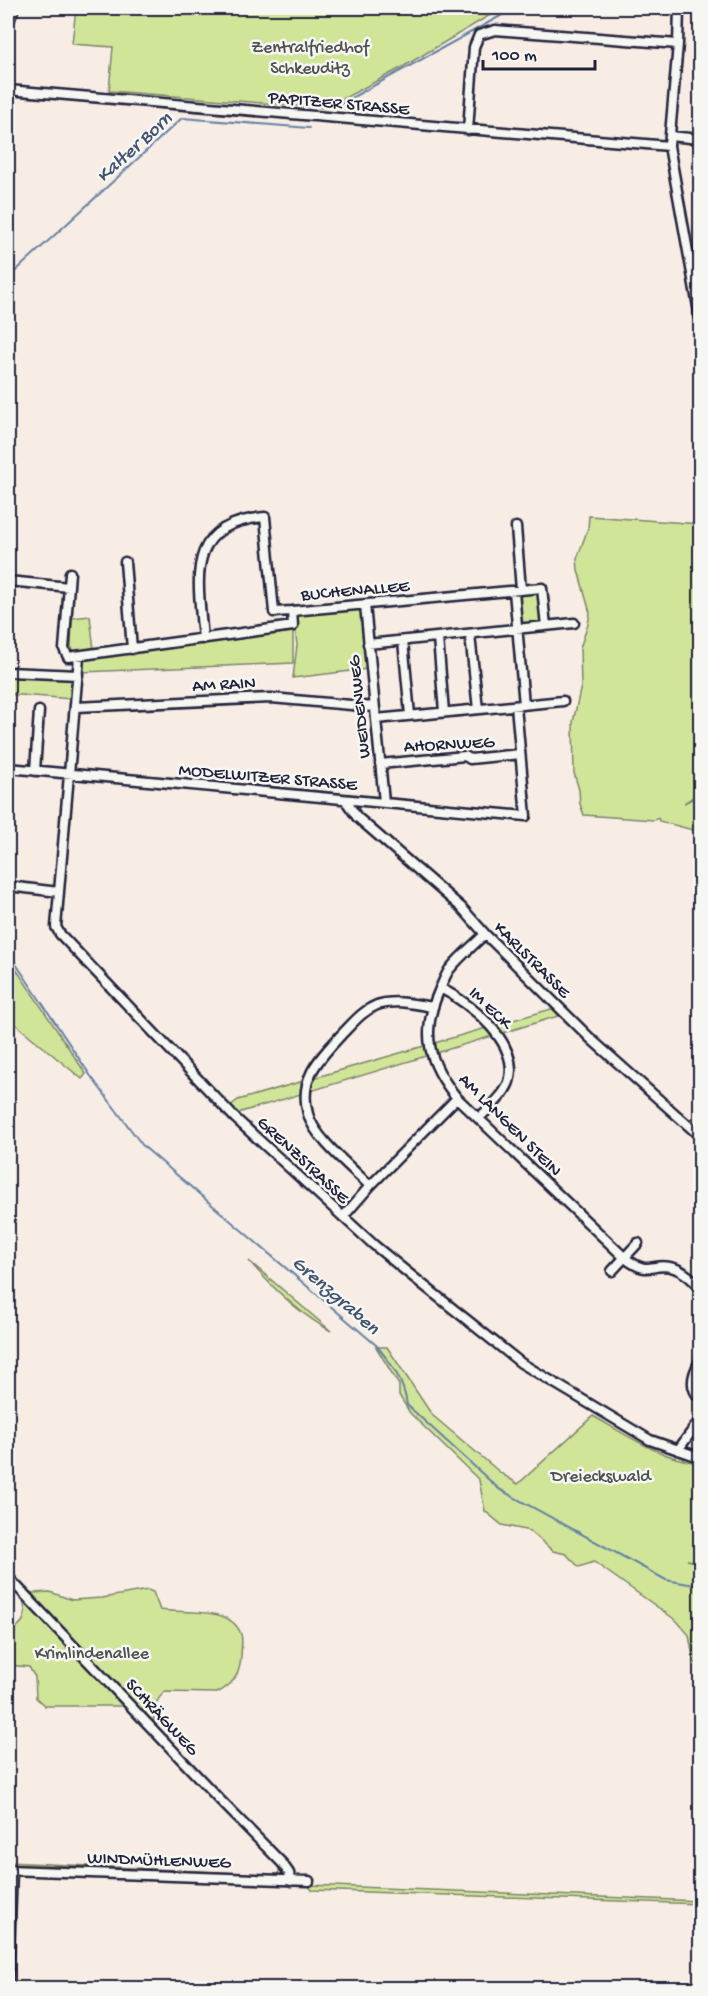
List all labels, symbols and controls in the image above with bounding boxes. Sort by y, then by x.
scale bar [483,33,596,71]
park label: Zentralfriedhof Schkeuditz [251,38,370,80]
text: 100 m [491,46,537,67]
street label: PAPITZER STRASSE [266,88,411,121]
water label: Kalter Born [93,108,178,189]
street label: BUCHENALLEE [299,576,411,607]
street label: WEIDENWEG [345,654,376,759]
street label: AM RAIN [192,673,256,698]
street label: AHORNWEG [403,733,496,758]
street label: MODELWITZER STRASSE [178,760,359,797]
street label: KARLSTRASSE [489,918,574,1004]
street label: IM ECK [463,983,517,1036]
street label: AM LANGEN STEIN [453,1070,565,1182]
street label: GRENZSTRASSE [252,1113,353,1209]
water label: Grenzgraben [286,1252,383,1341]
park label: Dreieckswald [550,1467,652,1488]
park label: Krimlindenallee [35,1644,150,1665]
street label: SCHRÄGWEG [120,1675,203,1761]
street label: WINDMÜHLENWEG [87,1848,232,1875]

